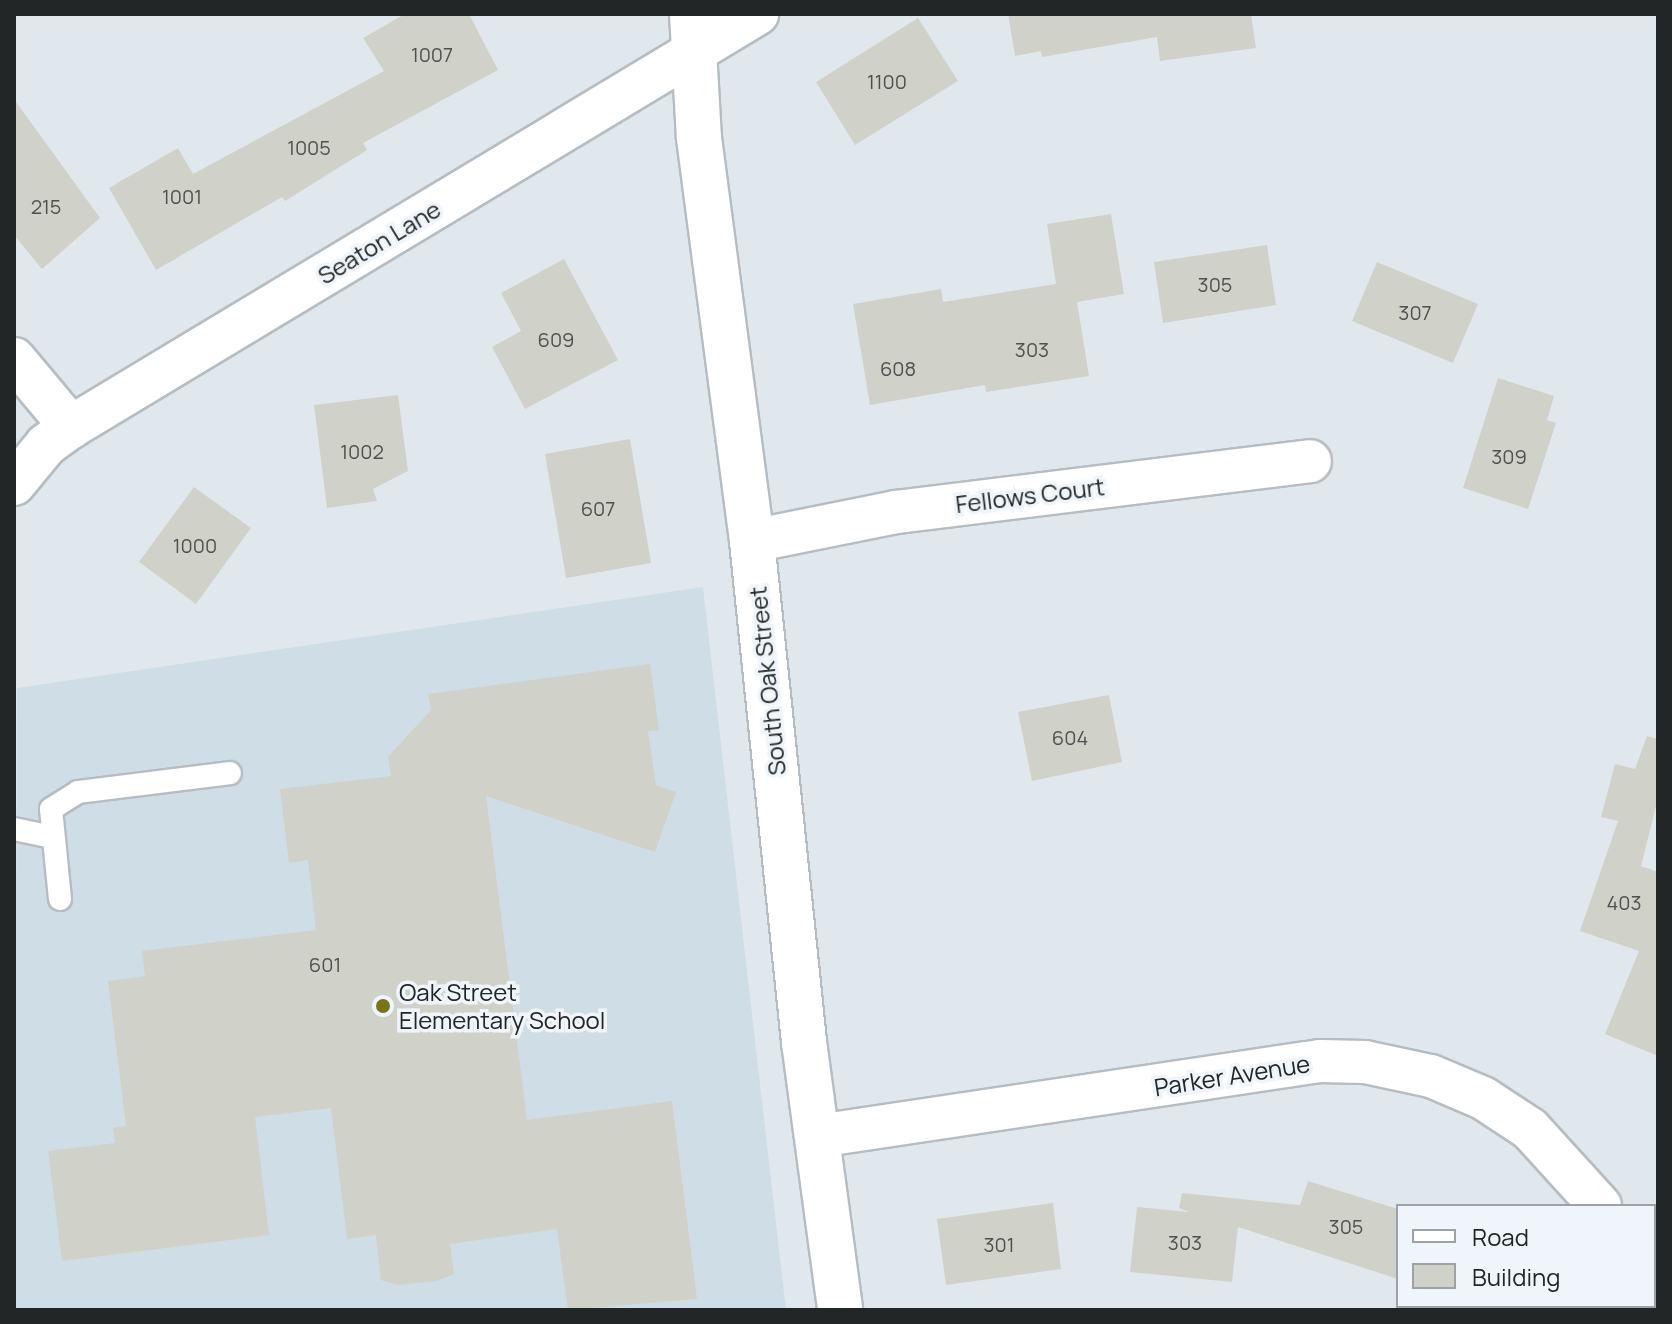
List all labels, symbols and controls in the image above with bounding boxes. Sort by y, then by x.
house number: 1007 [411,42,453,66]
house number: 1100 [867,69,907,93]
house number: 1005 [287,135,331,159]
house number: 1001 [162,184,202,208]
house number: 215 [31,194,61,218]
street label: Seaton Lane [312,194,446,290]
house number: 305 [1198,272,1232,296]
house number: 307 [1398,300,1432,324]
house number: 609 [537,327,575,351]
house number: 303 [1015,337,1049,361]
house number: 608 [880,356,916,380]
house number: 1002 [340,439,384,463]
house number: 309 [1491,444,1527,468]
street label: Fellows Court [954,472,1106,518]
house number: 607 [581,496,615,520]
house number: 1000 [173,533,217,557]
street label: South Oak Street [743,585,791,777]
house number: 604 [1052,725,1088,749]
house number: 403 [1606,890,1642,914]
house number: 601 [309,952,341,976]
place label: Oak Street Elementary School [399,978,605,1034]
marker: Oak Street Elementary School [374,997,392,1015]
street label: Parker Avenue [1152,1048,1312,1102]
legend [1396,1204,1656,1308]
house number: 305 [1329,1214,1363,1238]
text: Road [1472,1220,1529,1253]
house number: 303 [1168,1230,1202,1254]
house number: 301 [983,1232,1015,1256]
text: Building [1472,1260,1560,1293]

